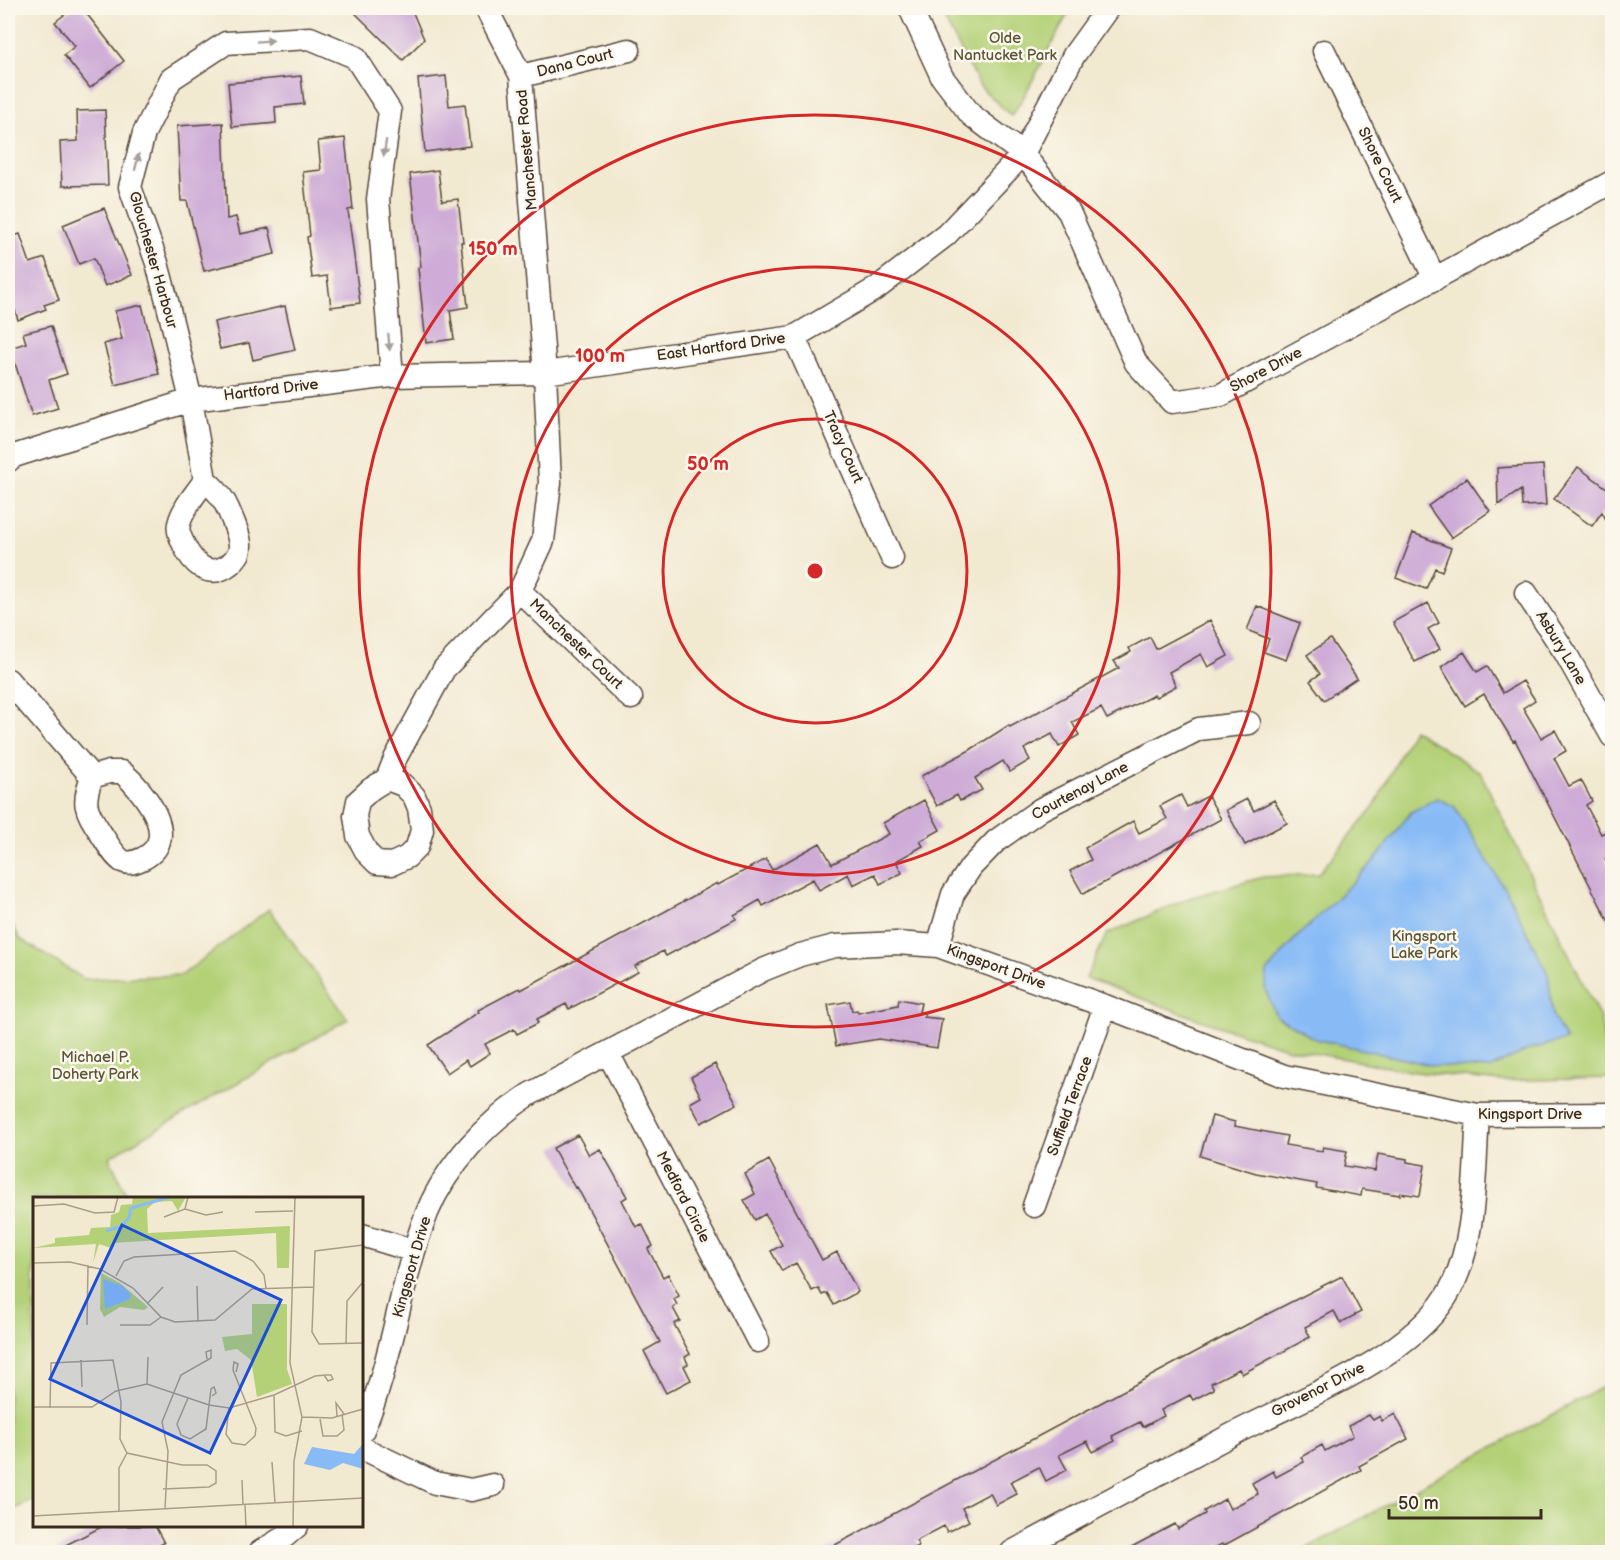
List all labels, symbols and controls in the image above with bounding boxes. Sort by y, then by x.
park label: Olde Nantucket Park [953,29,1058,65]
one-way arrow [256,36,275,45]
street label: Dana Court [535,44,615,82]
street label: Manchester Road [512,89,542,211]
street label: Shore Court [1354,124,1407,206]
one-way arrow [380,139,389,158]
one-way arrow [132,152,142,171]
street label: Glouchester Harbour [124,189,182,331]
text: 150 m [468,239,518,260]
street label: East Hartford Drive [655,329,787,365]
one-way arrow [385,333,394,352]
street label: Shore Drive [1227,343,1306,397]
text: 100 m [575,346,625,367]
street label: Hartford Drive [223,375,320,405]
street label: Tracy Court [819,408,868,486]
text: 50 m [687,454,729,475]
centre of rings [805,561,825,581]
street label: Manchester Court [525,595,627,694]
street label: Asbury Lane [1532,608,1590,688]
street label: Courtenay Lane [1028,757,1132,824]
park label: Kingsport Lake Park [1391,927,1458,963]
street label: Kingsport Drive [944,940,1048,994]
park label: Michael P. Doherty Park [52,1048,139,1084]
street label: Suffield Terrace [1043,1053,1097,1158]
street label: Kingsport Drive [1478,1105,1582,1124]
street label: Medford Circle [652,1148,714,1246]
inset map [33,1197,363,1527]
street label: Kingsport Drive [388,1214,436,1320]
street label: Grovenor Drive [1268,1358,1368,1422]
scale bar [1389,1482,1540,1520]
text: 50 m [1398,1493,1439,1514]

